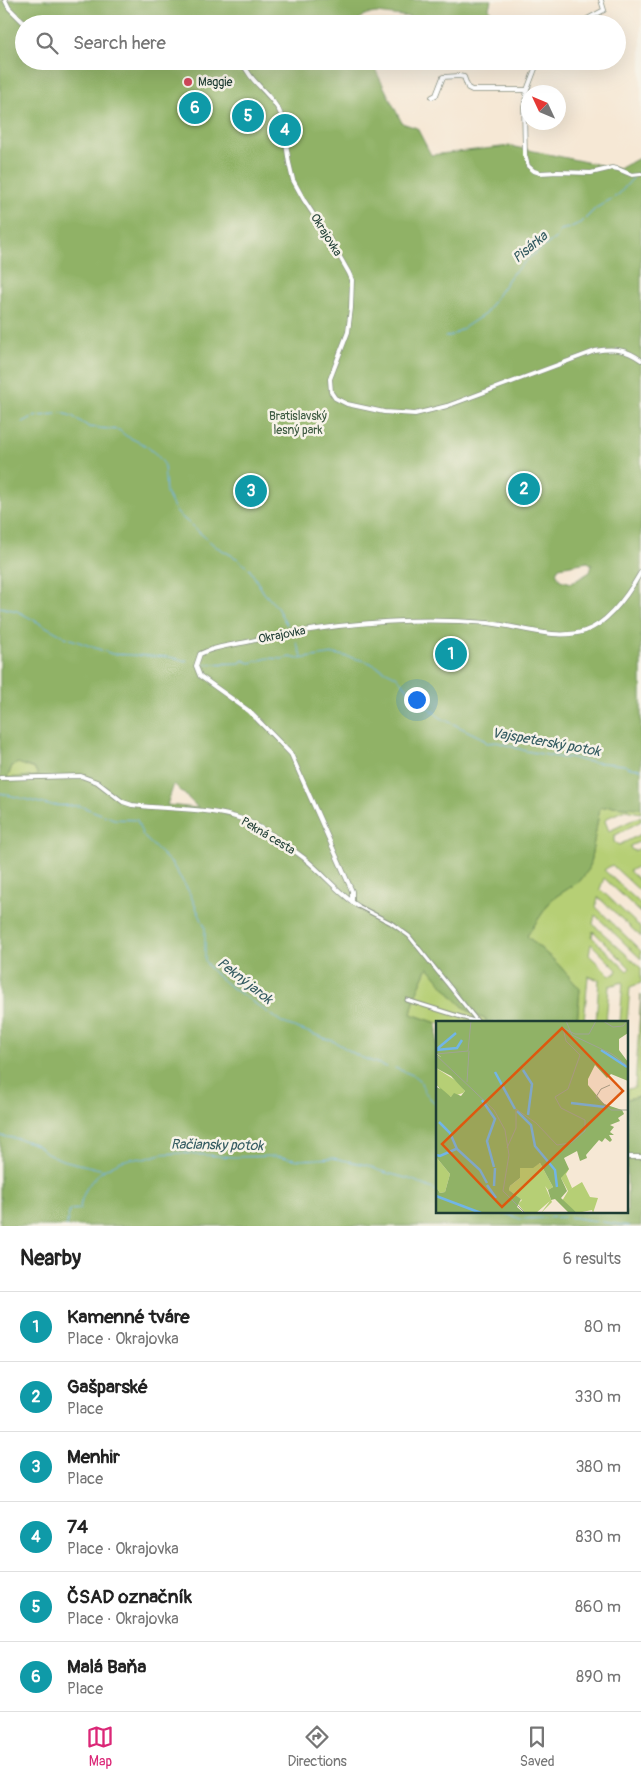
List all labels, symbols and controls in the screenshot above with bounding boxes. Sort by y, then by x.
search box [15,15,626,70]
icon: search [33,29,61,57]
text: Search here [73,31,166,55]
place label: Maggie [198,75,232,90]
marker: Maggie [182,76,194,88]
north arrow [521,85,566,130]
pin: 6 [179,89,211,127]
pin: 5 [232,97,264,135]
pin: 4 [269,111,301,149]
street label: Okrajovka [307,211,345,260]
water label: Pisárka [509,227,552,266]
park label: Bratislavský lesný park [269,409,327,438]
pin: 2 [508,470,540,508]
pin: 3 [235,472,267,510]
street label: Okrajovka [257,623,307,647]
pin: 1 [435,635,467,673]
your location [404,687,430,713]
water label: Vajspeterský potok [491,724,603,760]
street label: Pekná cesta [238,814,298,858]
water label: Pekný jarok [214,954,277,1008]
inset map [436,1021,628,1214]
water label: Račiansky potok [171,1136,264,1154]
text: Nearby [20,1245,81,1272]
text: 6 results [563,1249,621,1269]
text: Kamenné tváre [67,1305,190,1329]
text: 1 [33,1317,39,1337]
text: 80 m [584,1317,621,1337]
text: Place · Okrajovka [67,1329,179,1349]
text: Gašparské [67,1375,148,1399]
text: 2 [32,1387,40,1407]
text: 330 m [575,1387,621,1407]
text: Place [67,1399,103,1419]
text: Menhir [67,1445,120,1469]
text: 3 [32,1457,40,1477]
text: 380 m [575,1457,621,1477]
text: Place [67,1469,103,1489]
text: 74 [67,1515,88,1539]
text: 4 [31,1527,41,1547]
text: 830 m [575,1527,621,1547]
text: Place · Okrajovka [67,1539,179,1559]
text: ČSAD označník [67,1585,192,1609]
text: 5 [32,1597,40,1617]
text: 860 m [575,1597,621,1617]
text: Place · Okrajovka [67,1609,179,1629]
text: Malá Baňa [67,1655,146,1679]
text: 6 [31,1667,41,1687]
text: 890 m [576,1667,621,1687]
text: Place [67,1679,103,1699]
tab: Map [86,1723,114,1770]
tab: Directions [287,1723,347,1770]
tab: Saved [520,1723,555,1770]

